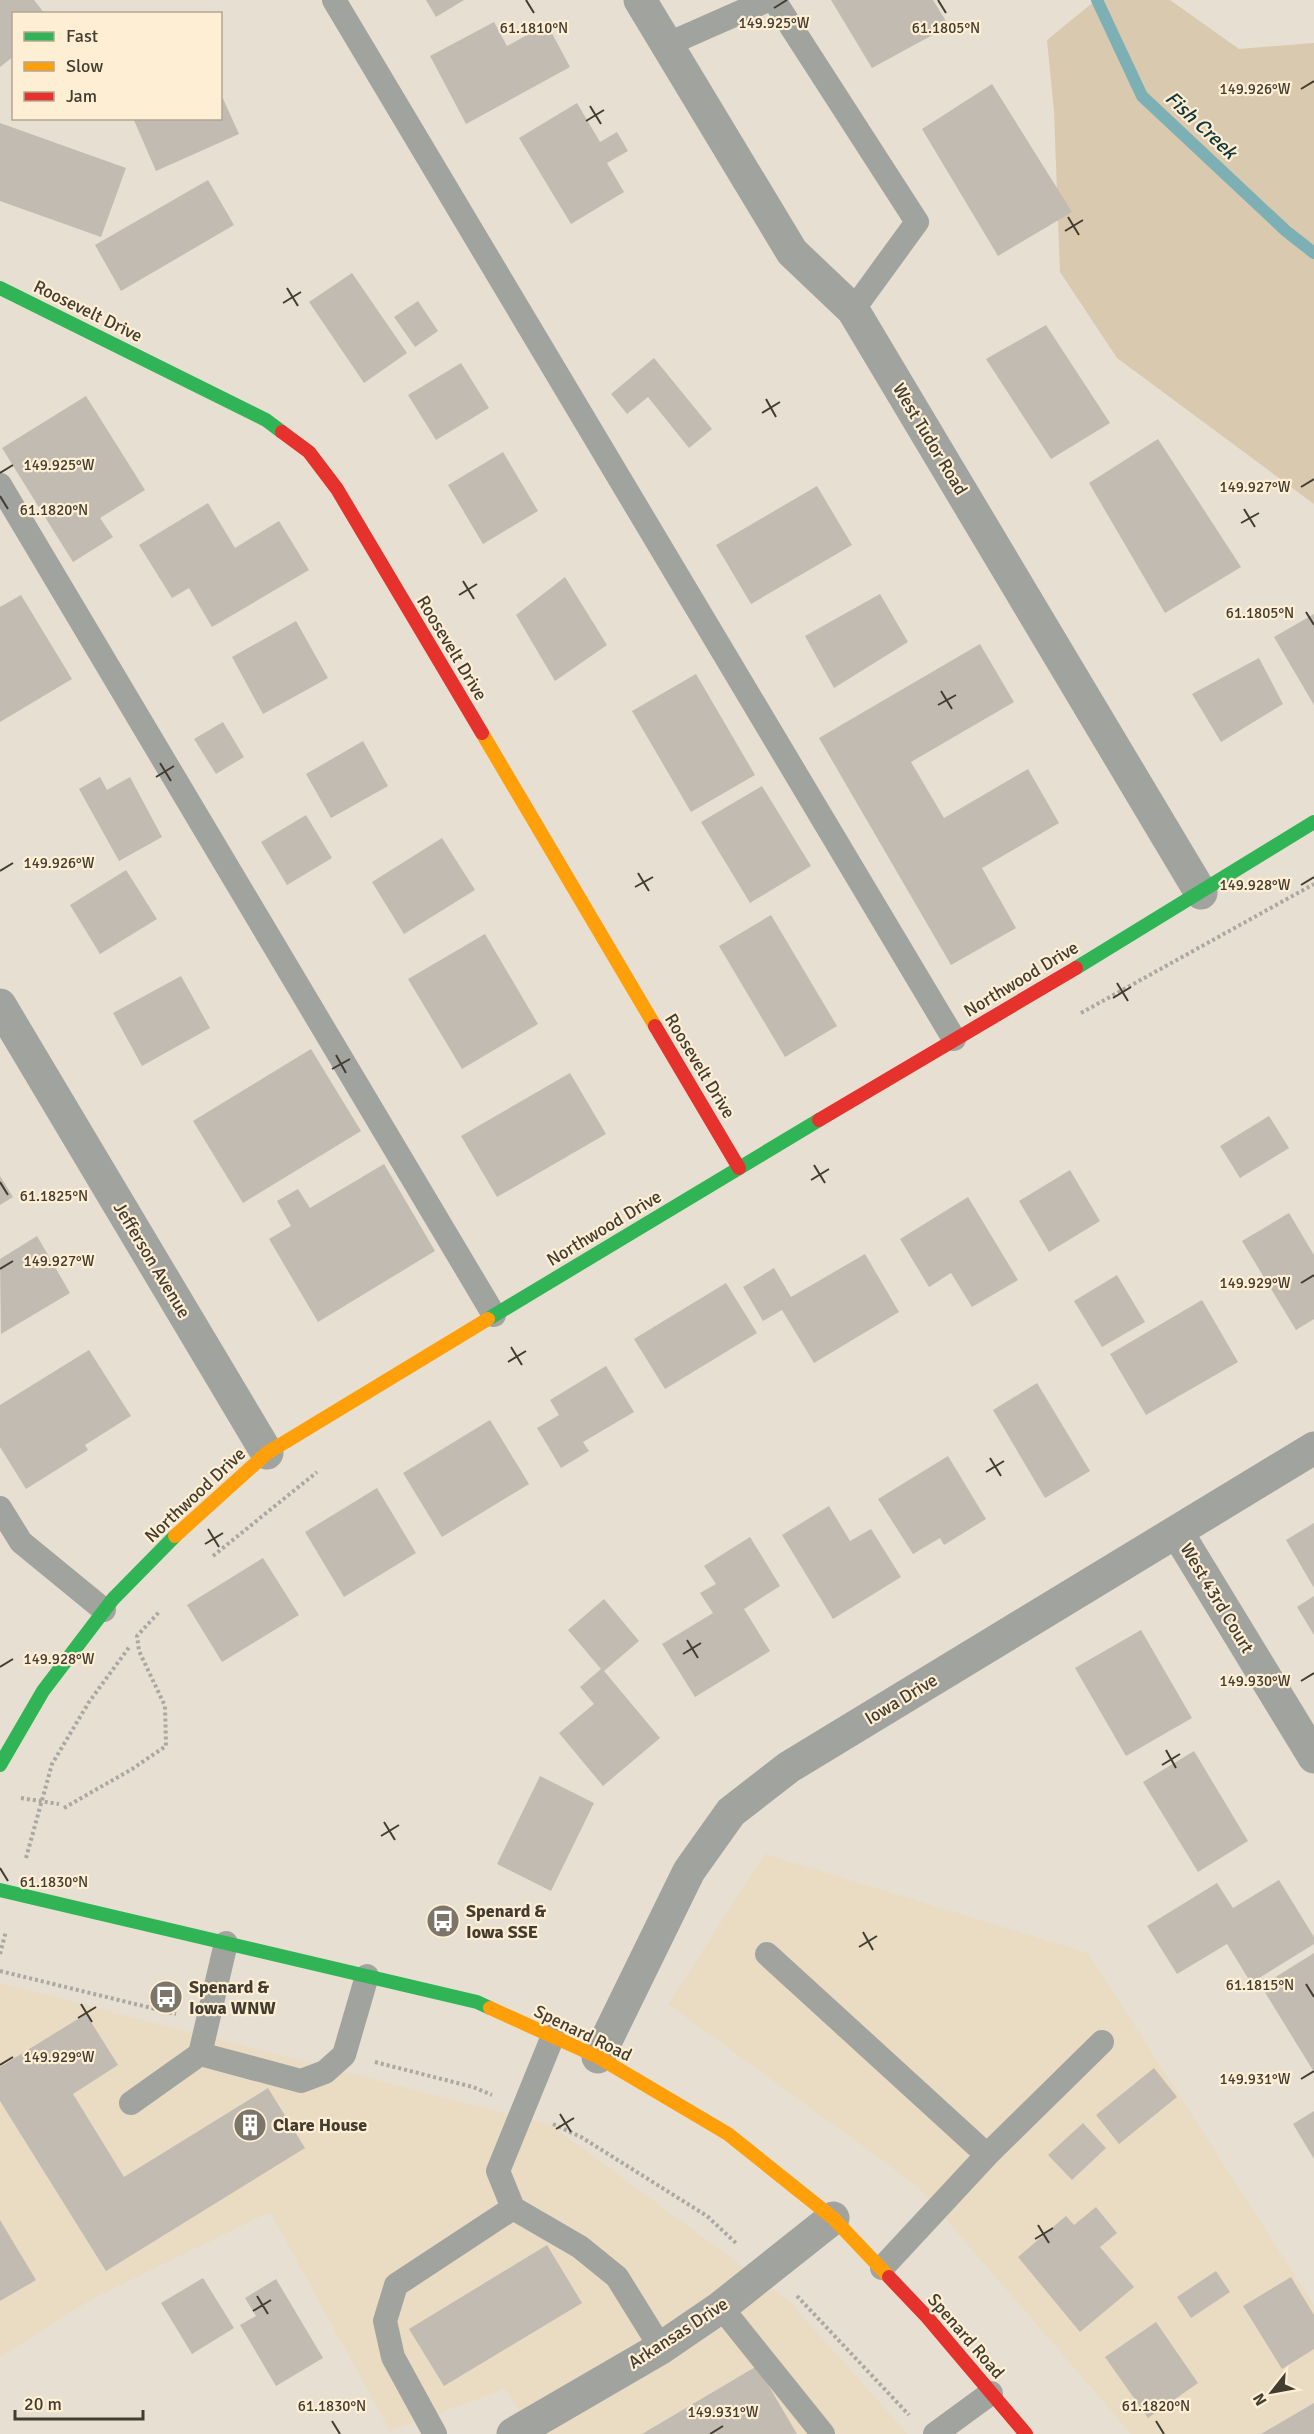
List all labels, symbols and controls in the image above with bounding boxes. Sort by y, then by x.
legend [12,12,222,120]
text: 149.925°W [739,14,810,32]
text: 61.1810°N [500,19,568,37]
text: 61.1805°N [912,19,980,37]
text: Fast [66,25,98,47]
text: Slow [66,55,103,77]
text: 149.926°W [1220,80,1291,98]
text: Jam [66,85,97,107]
water label: Fish Creek [1160,85,1244,166]
street label: Roosevelt Drive [30,275,146,347]
street label: West Tudor Road [888,379,972,499]
text: 149.925°W [24,456,95,474]
text: 149.927°W [1220,478,1291,496]
text: 61.1820°N [20,501,88,519]
street label: Roosevelt Drive [412,592,492,704]
text: 61.1805°N [1226,604,1294,622]
text: 149.926°W [24,854,95,872]
text: 149.928°W [1220,876,1291,894]
street label: Northwood Drive [960,936,1082,1022]
street label: Roosevelt Drive [660,1010,740,1122]
street label: Northwood Drive [543,1185,665,1271]
text: 61.1825°N [20,1187,88,1205]
street label: Jefferson Avenue [109,1198,195,1322]
text: 149.927°W [24,1252,95,1270]
text: 149.929°W [1220,1274,1291,1292]
street label: Northwood Drive [140,1443,250,1547]
street label: West 43rd Court [1176,1539,1258,1657]
text: 149.928°W [24,1650,95,1668]
street label: Iowa Drive [861,1669,941,1729]
text: 149.930°W [1220,1672,1291,1690]
text: 61.1830°N [20,1873,88,1891]
place label: Spenard & Iowa SSE [466,1900,546,1943]
bus stop icon: Spenard & Iowa SSE [425,1903,461,1939]
place label: Spenard & Iowa WNW [189,1976,276,2019]
text: 61.1815°N [1226,1976,1294,1994]
bus stop icon: Spenard & Iowa WNW [148,1979,184,2015]
street label: Spenard Road [531,2000,635,2066]
text: 149.929°W [24,2048,95,2066]
text: 149.931°W [1220,2070,1291,2088]
building icon: Clare House [232,2107,268,2143]
place label: Clare House [273,2114,367,2136]
street label: Spenard Road [923,2289,1009,2383]
street label: Arkansas Drive [624,2293,732,2373]
north arrow [1242,2362,1302,2422]
scale bar [15,2383,142,2421]
text: N [1249,2389,1271,2409]
text: 20 m [24,2393,62,2415]
text: 61.1830°N [298,2397,366,2415]
text: 61.1820°N [1122,2397,1190,2415]
text: 149.931°W [688,2403,759,2421]

